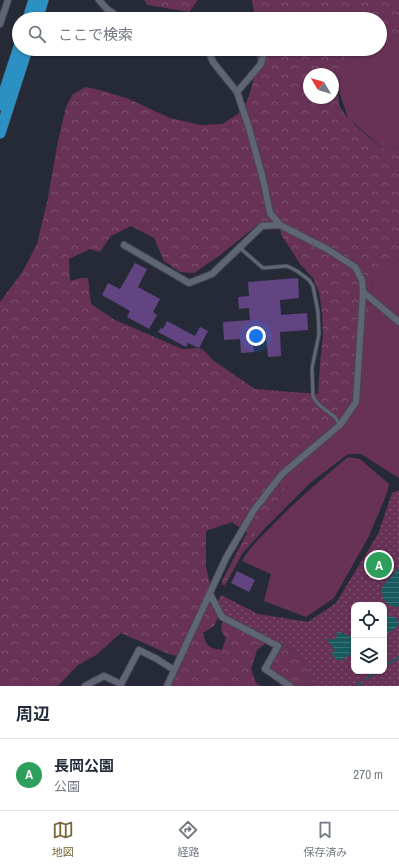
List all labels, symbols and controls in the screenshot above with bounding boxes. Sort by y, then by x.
search box [12,12,387,56]
icon: search [26,23,48,45]
text: ここで検索 [58,24,133,45]
north arrow [303,68,339,104]
your location [246,326,266,346]
pin: A [366,550,392,580]
map controls [351,602,387,674]
button: locate [351,602,387,638]
button: layers [351,638,387,674]
text: 周辺 [16,702,50,725]
text: 長岡公園 [54,755,114,776]
text: A [25,766,33,783]
text: 270 m [353,766,383,783]
text: 公園 [54,778,80,795]
tab: 地図 [52,819,74,859]
tab: 経路 [177,819,199,859]
tab: 保存済み [303,819,347,859]

